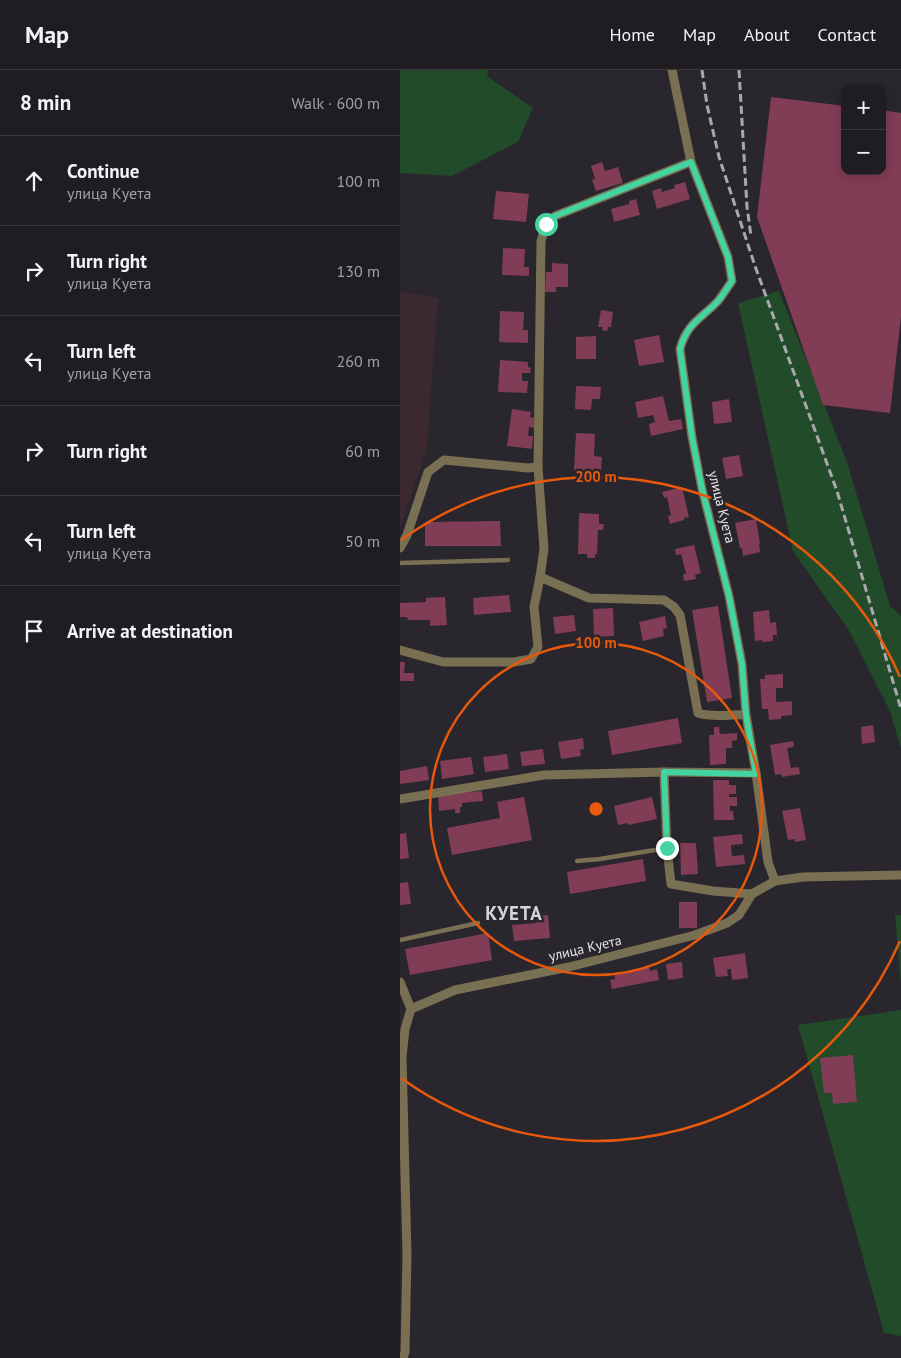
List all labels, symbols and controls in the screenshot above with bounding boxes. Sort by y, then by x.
text: Map [25,19,69,50]
text: Home [609,23,655,46]
text: Map [683,23,716,46]
text: About [744,23,790,46]
text: Contact [818,23,876,46]
map controls [841,85,886,175]
button: + [841,85,886,130]
text: 8 min [20,89,71,116]
text: Walk · 600 m [291,93,380,113]
button: − [841,130,886,175]
text: Continue [67,159,139,183]
icon: ahead [20,167,48,195]
text: 100 m [337,171,380,191]
text: улица Куета [67,183,152,203]
route start [535,213,558,236]
text: Turn right [67,249,147,273]
icon: right [20,257,48,285]
text: 130 m [337,261,380,281]
text: улица Куета [67,273,152,293]
text: Turn left [67,339,136,363]
icon: left [20,347,48,375]
text: 260 m [337,351,380,371]
text: улица Куета [67,363,152,383]
icon: right [20,437,48,465]
text: Turn right [67,439,147,463]
text: 60 m [345,441,380,461]
text: 200 m [575,467,617,486]
street label: улица Куета [704,469,740,545]
text: Turn left [67,519,136,543]
icon: left [20,527,48,555]
text: 50 m [345,531,380,551]
text: улица Куета [67,543,152,563]
icon: arrive [20,617,48,645]
text: Arrive at destination [67,619,233,643]
text: 100 m [575,633,617,652]
centre of rings [587,800,605,818]
route end [656,837,679,860]
district label: КУЕТА [485,901,543,925]
street label: улица Куета [547,931,623,965]

